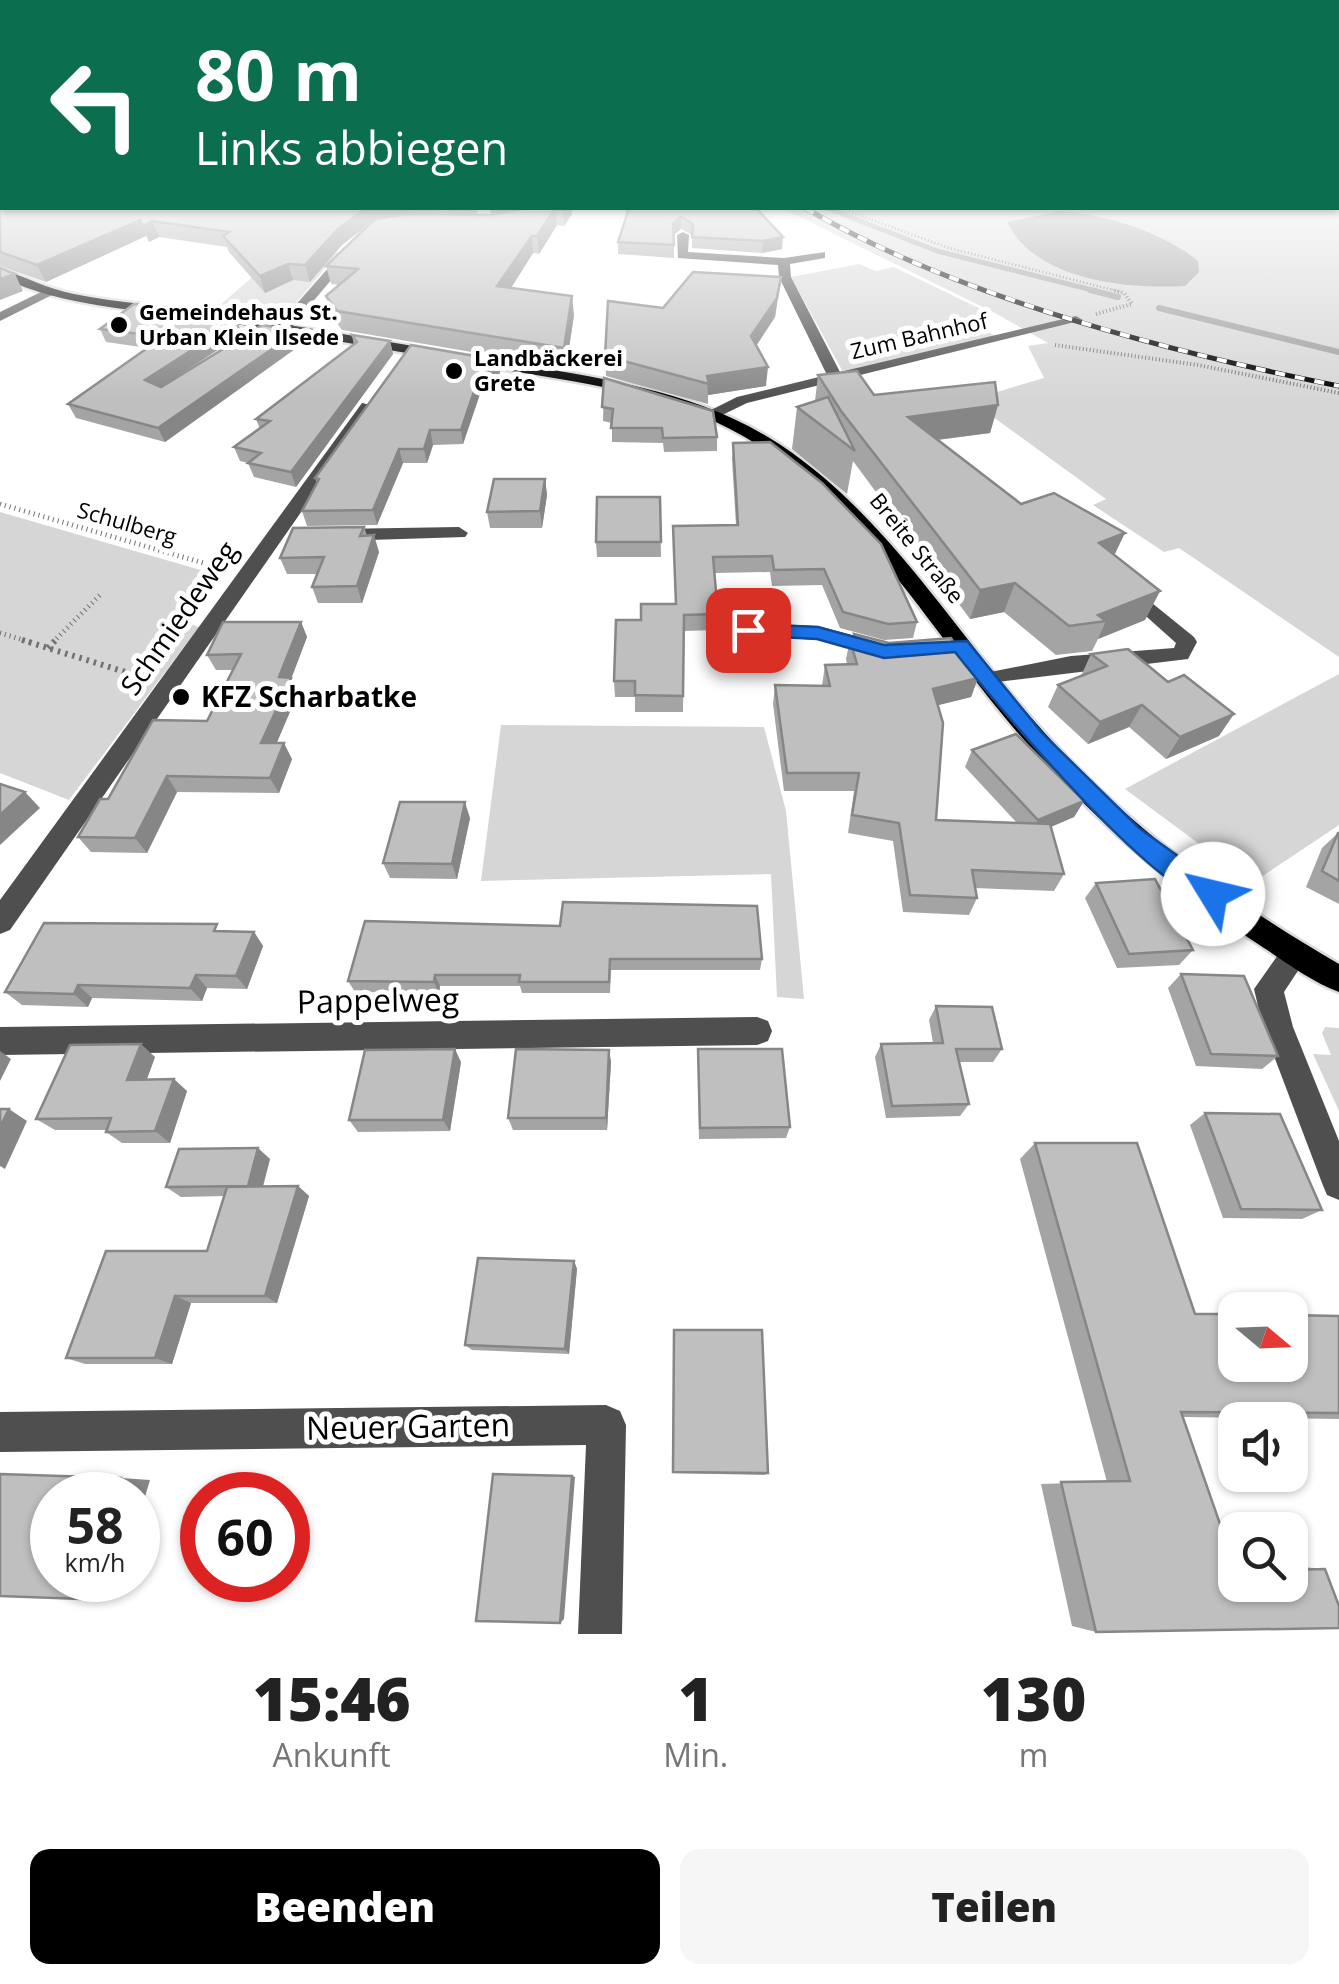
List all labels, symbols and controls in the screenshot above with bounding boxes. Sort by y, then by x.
text: 80 m [195,26,362,122]
icon: left [30,40,160,170]
text: Links abbiegen [195,117,508,178]
place label: Gemeindehaus St. Urban Klein Ilsede [139,296,339,351]
street label: Zum Bahnhof [847,304,992,365]
marker: Gemeindehaus St. Urban Klein Ilsede [108,314,130,336]
place label: Landbäckerei Grete [474,342,623,397]
marker: Landbäckerei Grete [443,360,465,382]
street label: Breite Straße [864,486,972,609]
street label: Schulberg [74,494,180,551]
street label: Schmiedeweg [111,533,245,702]
pin [706,588,791,673]
icon: arrive [721,603,776,658]
place label: KFZ Scharbatke [201,677,417,715]
marker: KFZ Scharbatke [170,686,192,708]
position arrow [1161,842,1265,946]
street label: Pappelweg [296,977,460,1022]
north arrow [1218,1292,1308,1382]
map controls [1218,1292,1308,1602]
street label: Neuer Garten [306,1402,510,1449]
button: sound [1218,1402,1308,1492]
speed limit sign: 60 [180,1472,310,1602]
text: 58 [66,1491,124,1559]
button: search [1218,1512,1308,1602]
text: km/h [65,1545,125,1579]
text: 15:46 [253,1657,411,1739]
text: 1 [678,1657,713,1739]
text: 130 [981,1657,1086,1739]
text: Ankunft [273,1733,391,1776]
text: Min. [663,1733,728,1776]
text: m [1019,1733,1048,1776]
button: Beenden [30,1849,660,1964]
button: Teilen [680,1849,1309,1964]

